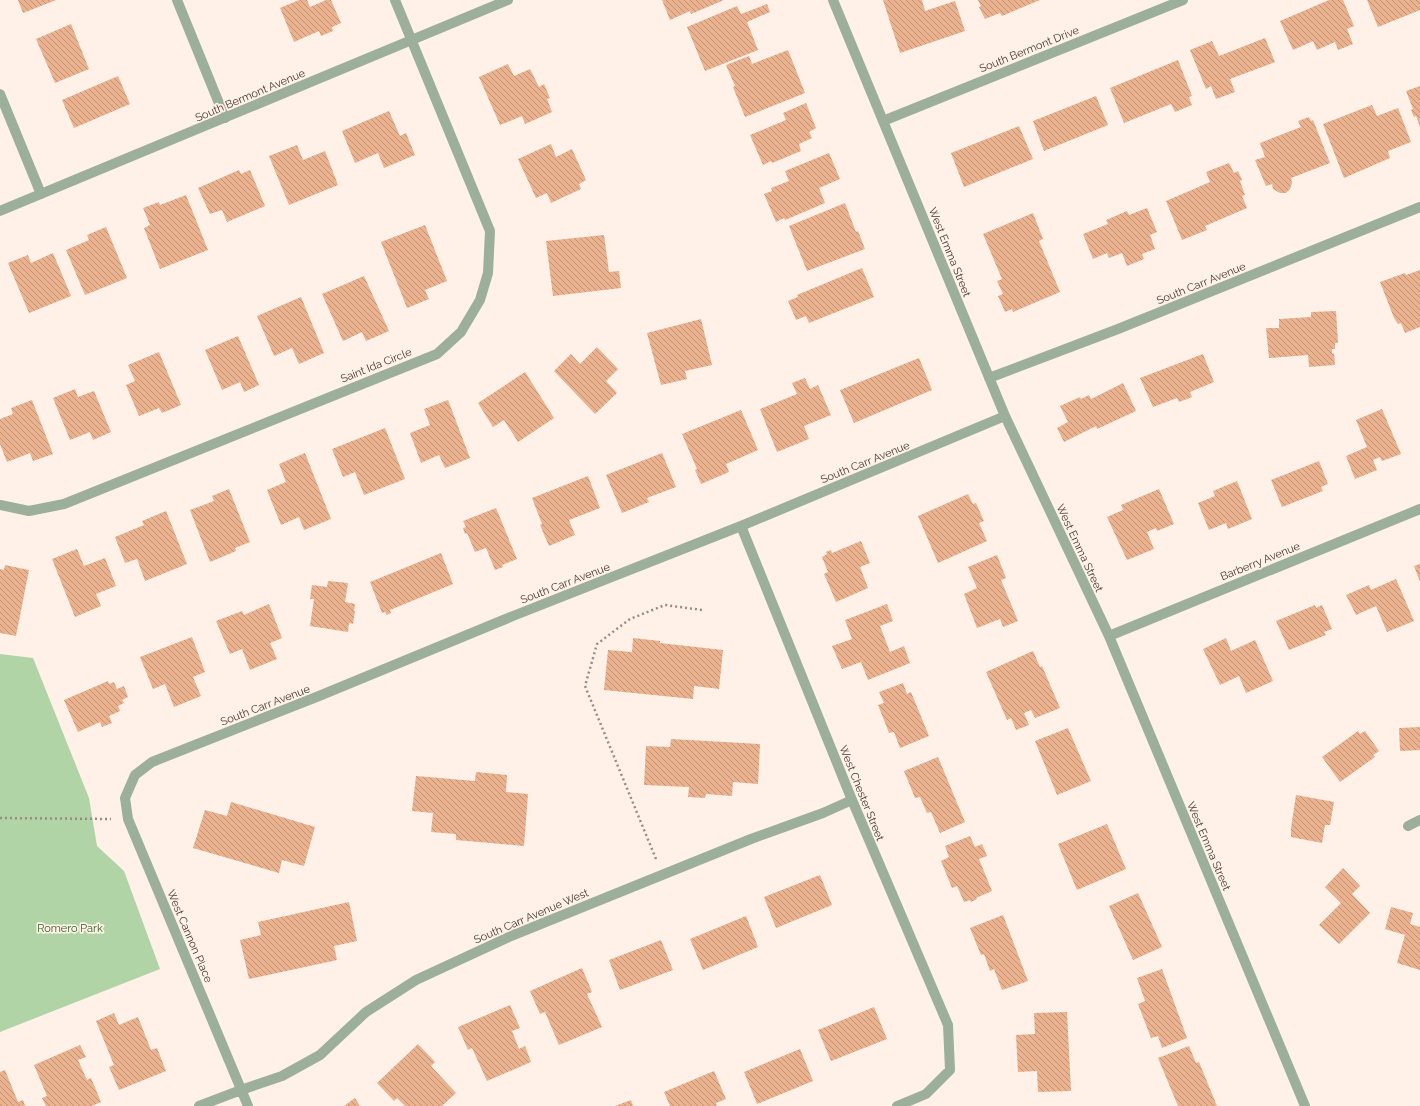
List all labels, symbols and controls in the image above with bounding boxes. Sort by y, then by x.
street label: South Bermont Drive [978,23,1081,75]
street label: South Bermont Avenue [193,66,308,125]
street label: West Emma Street [926,206,974,299]
street label: South Carr Avenue [1155,259,1248,307]
street label: Saint Ida Circle [339,345,414,386]
street label: South Carr Avenue [819,438,912,486]
street label: West Emma Street [1054,502,1106,594]
street label: Barberry Avenue [1218,539,1302,583]
street label: South Carr Avenue [519,560,612,607]
street label: South Carr Avenue [219,682,312,729]
street label: West Chester Street [836,744,887,843]
street label: West Emma Street [1184,800,1233,893]
street label: South Carr Avenue West [472,886,591,947]
street label: West Cannon Place [164,888,215,985]
park label: Romero Park [37,922,103,935]

